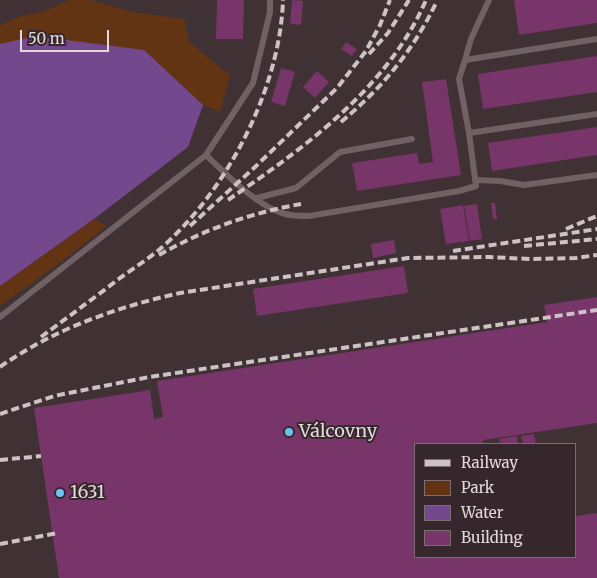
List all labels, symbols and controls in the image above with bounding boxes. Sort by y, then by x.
scale bar [22,20,111,52]
text: 50 m [28,29,65,48]
place label: Válcovny [299,421,377,443]
marker: Válcovny [283,426,295,438]
legend [414,443,577,558]
text: Railway [461,453,518,472]
text: Park [461,478,494,497]
place label: 1631 [70,482,105,504]
marker: 1631 [54,487,66,499]
text: Water [461,503,503,522]
text: Building [461,528,523,547]

